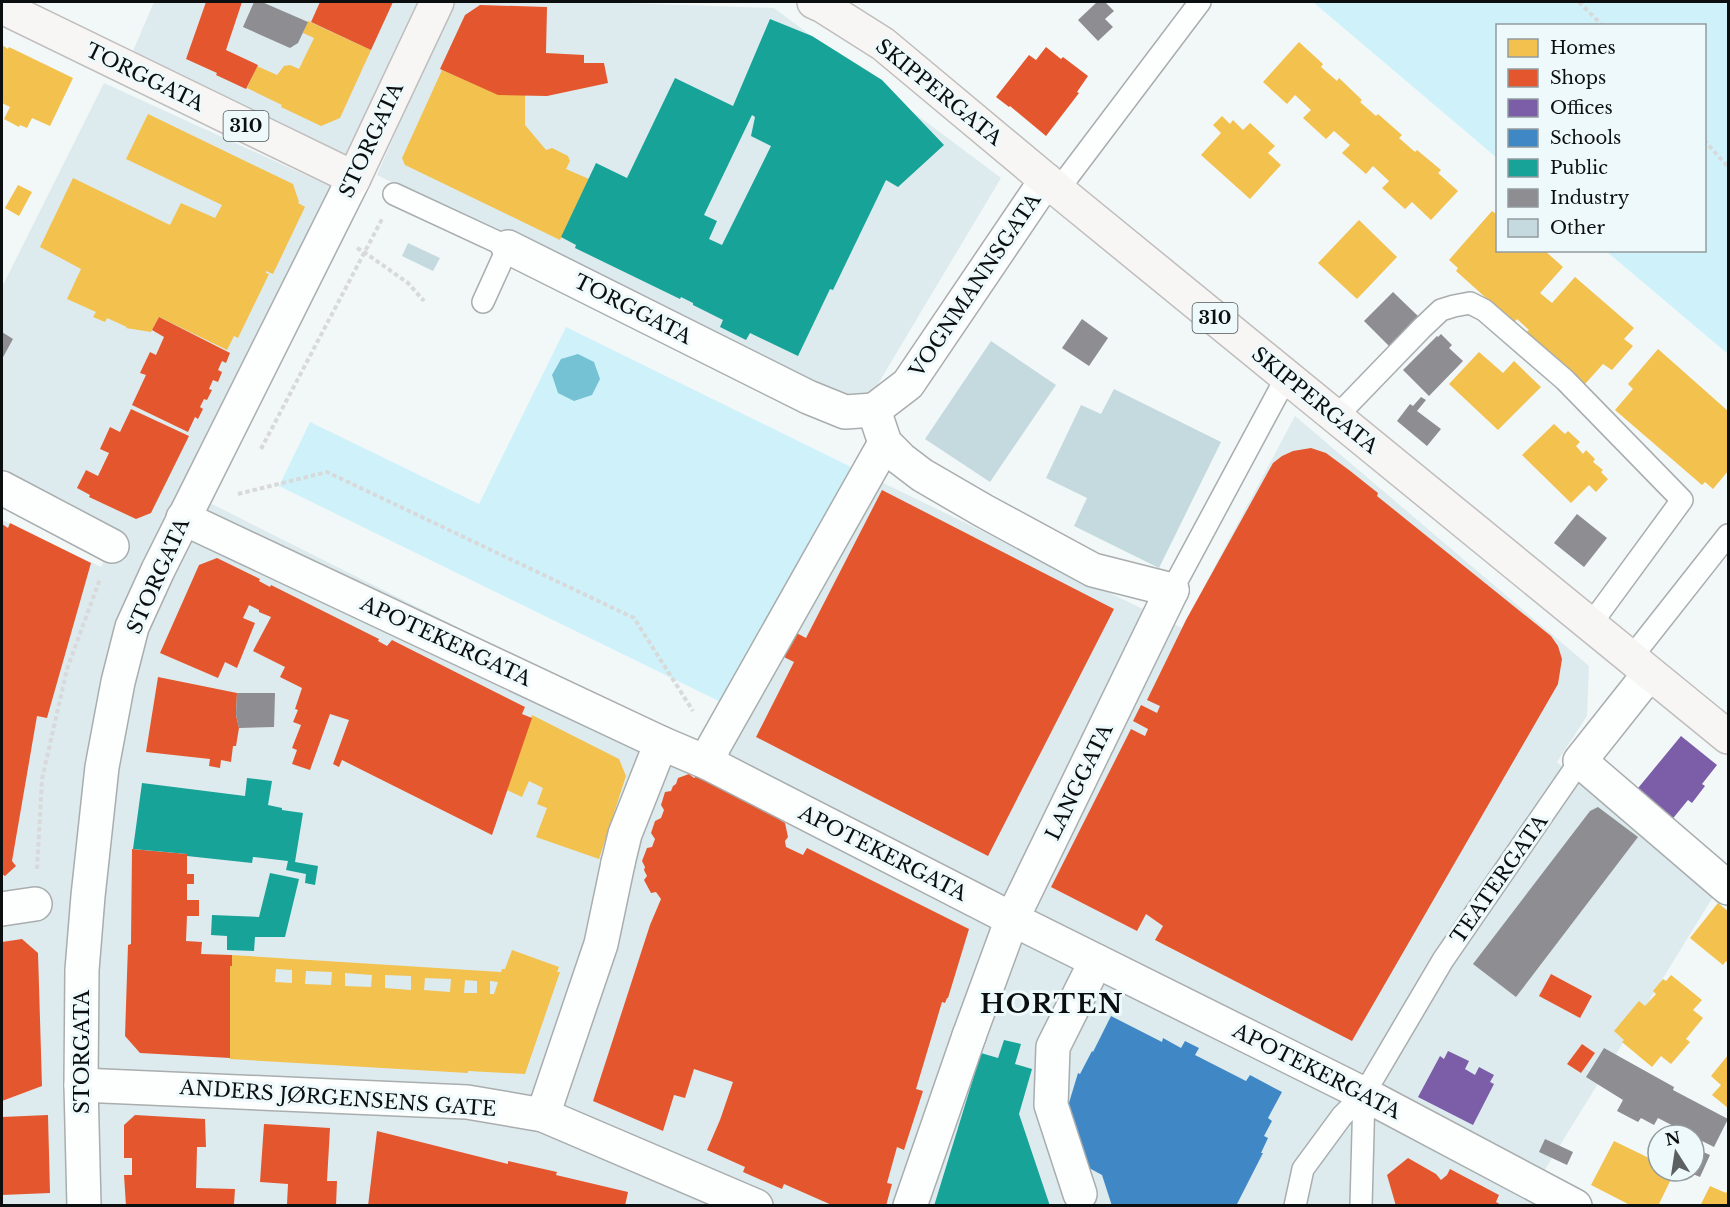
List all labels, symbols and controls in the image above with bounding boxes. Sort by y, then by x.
legend [1496,24,1706,252]
street label: SKIPPERGATA [871,34,1007,151]
text: Homes [1550,37,1616,59]
street label: TORGGATA [82,38,209,116]
text: Shops [1550,67,1606,89]
street label: STORGATA [334,78,408,201]
text: Offices [1550,97,1613,119]
road number: 310 [224,111,268,141]
text: Schools [1550,127,1621,149]
text: Public [1550,157,1608,179]
text: Industry [1550,187,1630,209]
street label: VOGNMANNSGATA [904,188,1046,382]
text: Other [1550,217,1606,239]
street label: TORGGATA [570,269,696,349]
road number: 310 [1192,303,1238,333]
street label: SKIPPERGATA [1247,342,1383,459]
street label: STORGATA [122,514,194,638]
street label: APOTEKERGATA [356,591,536,691]
street label: LANGGATA [1041,719,1118,844]
street label: APOTEKERGATA [794,800,971,906]
street label: TEATERGATA [1446,809,1553,948]
district label: HORTEN [980,988,1124,1020]
street label: STORGATA [70,989,94,1114]
street label: APOTEKERGATA [1228,1018,1405,1124]
street label: ANDERS JØRGENSENS GATE [178,1075,497,1121]
north arrow [1646,1123,1706,1183]
text: N [1663,1127,1682,1150]

